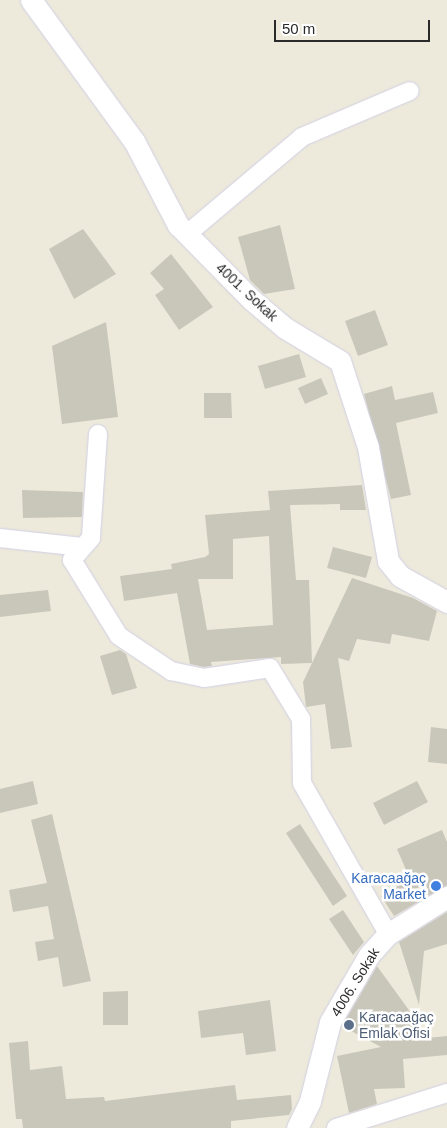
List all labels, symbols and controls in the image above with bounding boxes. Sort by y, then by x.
scale bar [277,10,433,42]
text: 50 m [282,20,315,37]
street label: 4001. Sokak [213,259,281,325]
place label: Karacaağaç Market [351,870,426,902]
marker: Karacaağaç Market [430,880,442,892]
street label: 4006. Sokak [327,945,383,1019]
place label: Karacaağaç Emlak Ofisi [359,1009,434,1042]
marker: Karacaağaç Emlak Ofisi [343,1019,355,1031]

